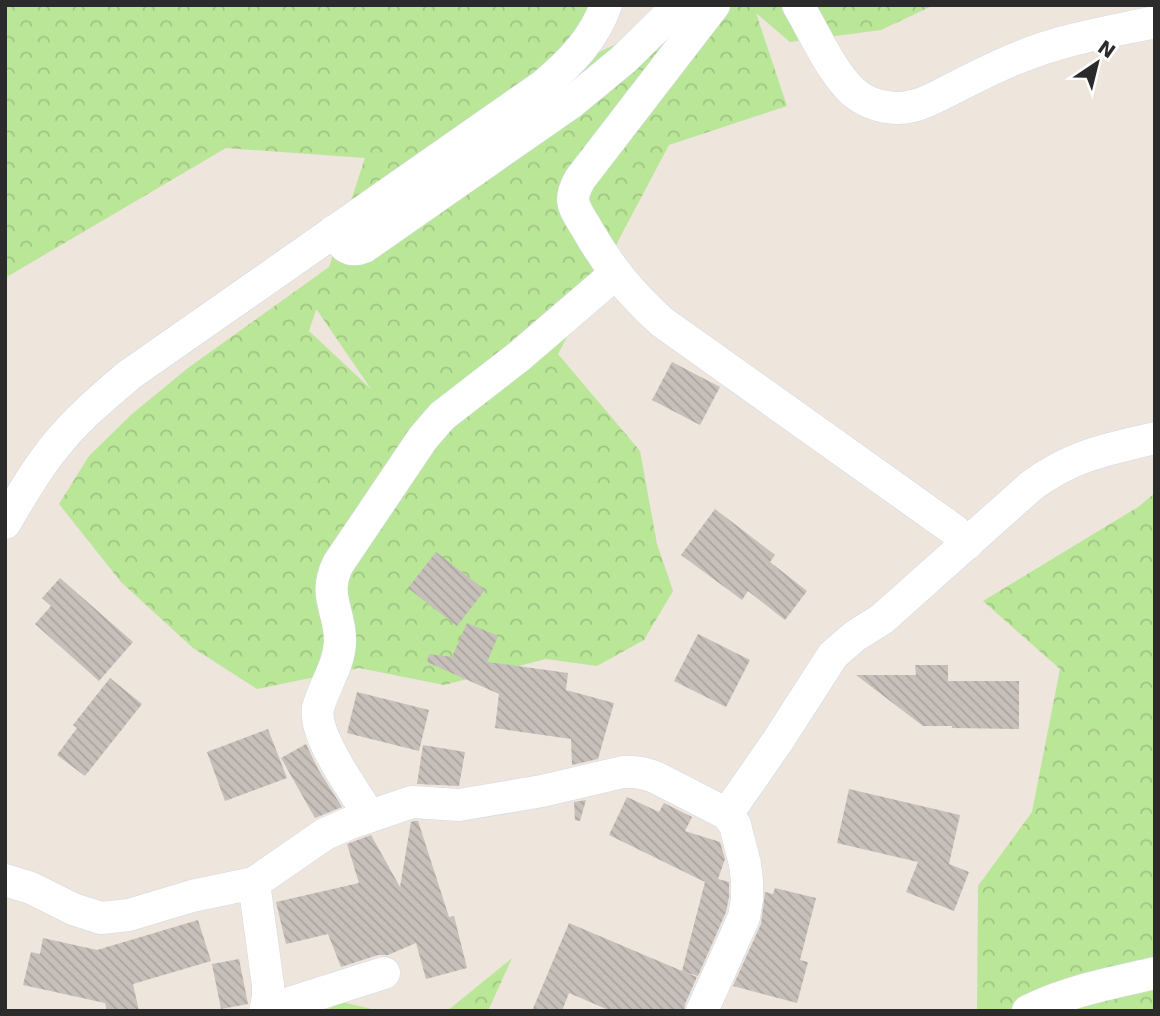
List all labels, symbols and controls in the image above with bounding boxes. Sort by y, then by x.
north arrow [1062,28,1132,98]
text: N [1094,36,1120,63]

